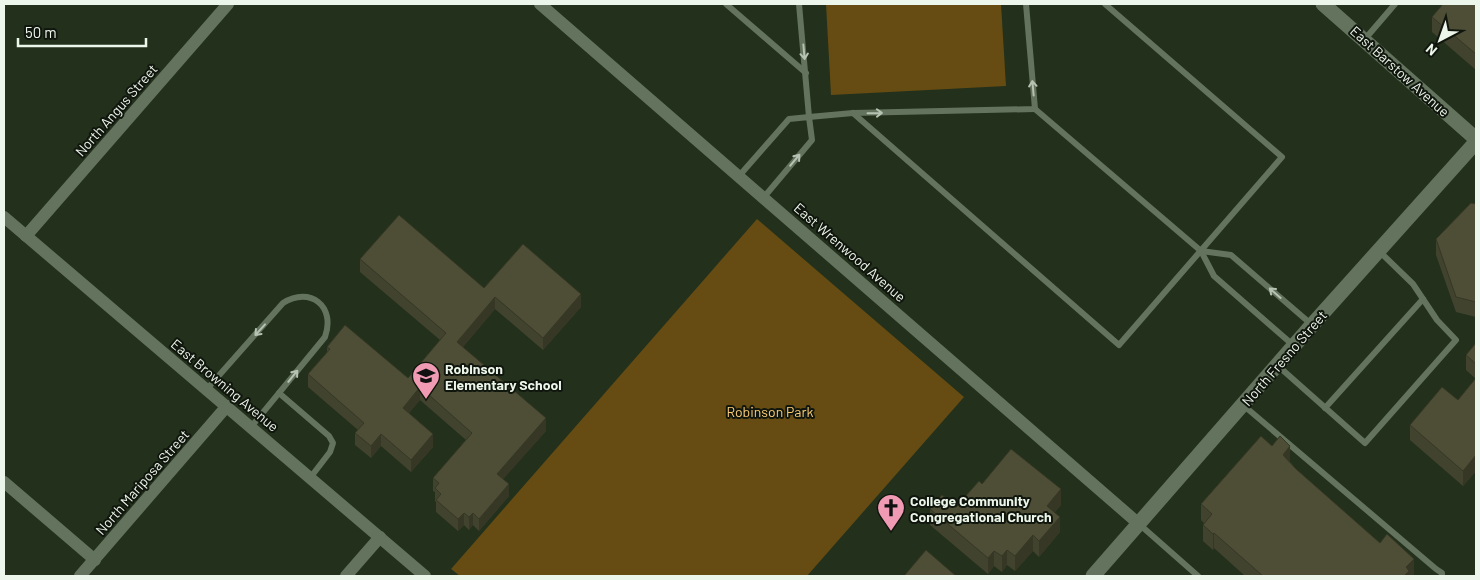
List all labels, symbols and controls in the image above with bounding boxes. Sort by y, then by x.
scale bar [18,15,145,47]
north arrow [1415,15,1465,65]
street label: East Barstow Avenue [1347,22,1453,120]
text: 50 m [25,23,57,41]
text: N [1422,41,1440,60]
one-way arrow [799,44,808,60]
street label: North Angus Street [71,60,161,160]
one-way arrow [1028,80,1038,96]
one-way arrow [867,108,883,117]
one-way arrow [790,154,801,167]
street label: East Wrenwood Avenue [791,199,909,305]
one-way arrow [1269,287,1282,299]
street label: North Fresno Street [1238,307,1330,409]
one-way arrow [254,323,266,336]
street label: East Browning Avenue [168,335,282,435]
place label: Robinson Elementary School [445,360,562,393]
school or university icon: Robinson Elementary School [411,361,441,400]
one-way arrow [288,369,299,382]
park label: Robinson Park [726,403,814,420]
street label: North Mariposa Street [92,426,192,538]
place label: College Community Congregational Church [910,492,1052,525]
church icon: College Community Congregational Church [876,493,906,532]

